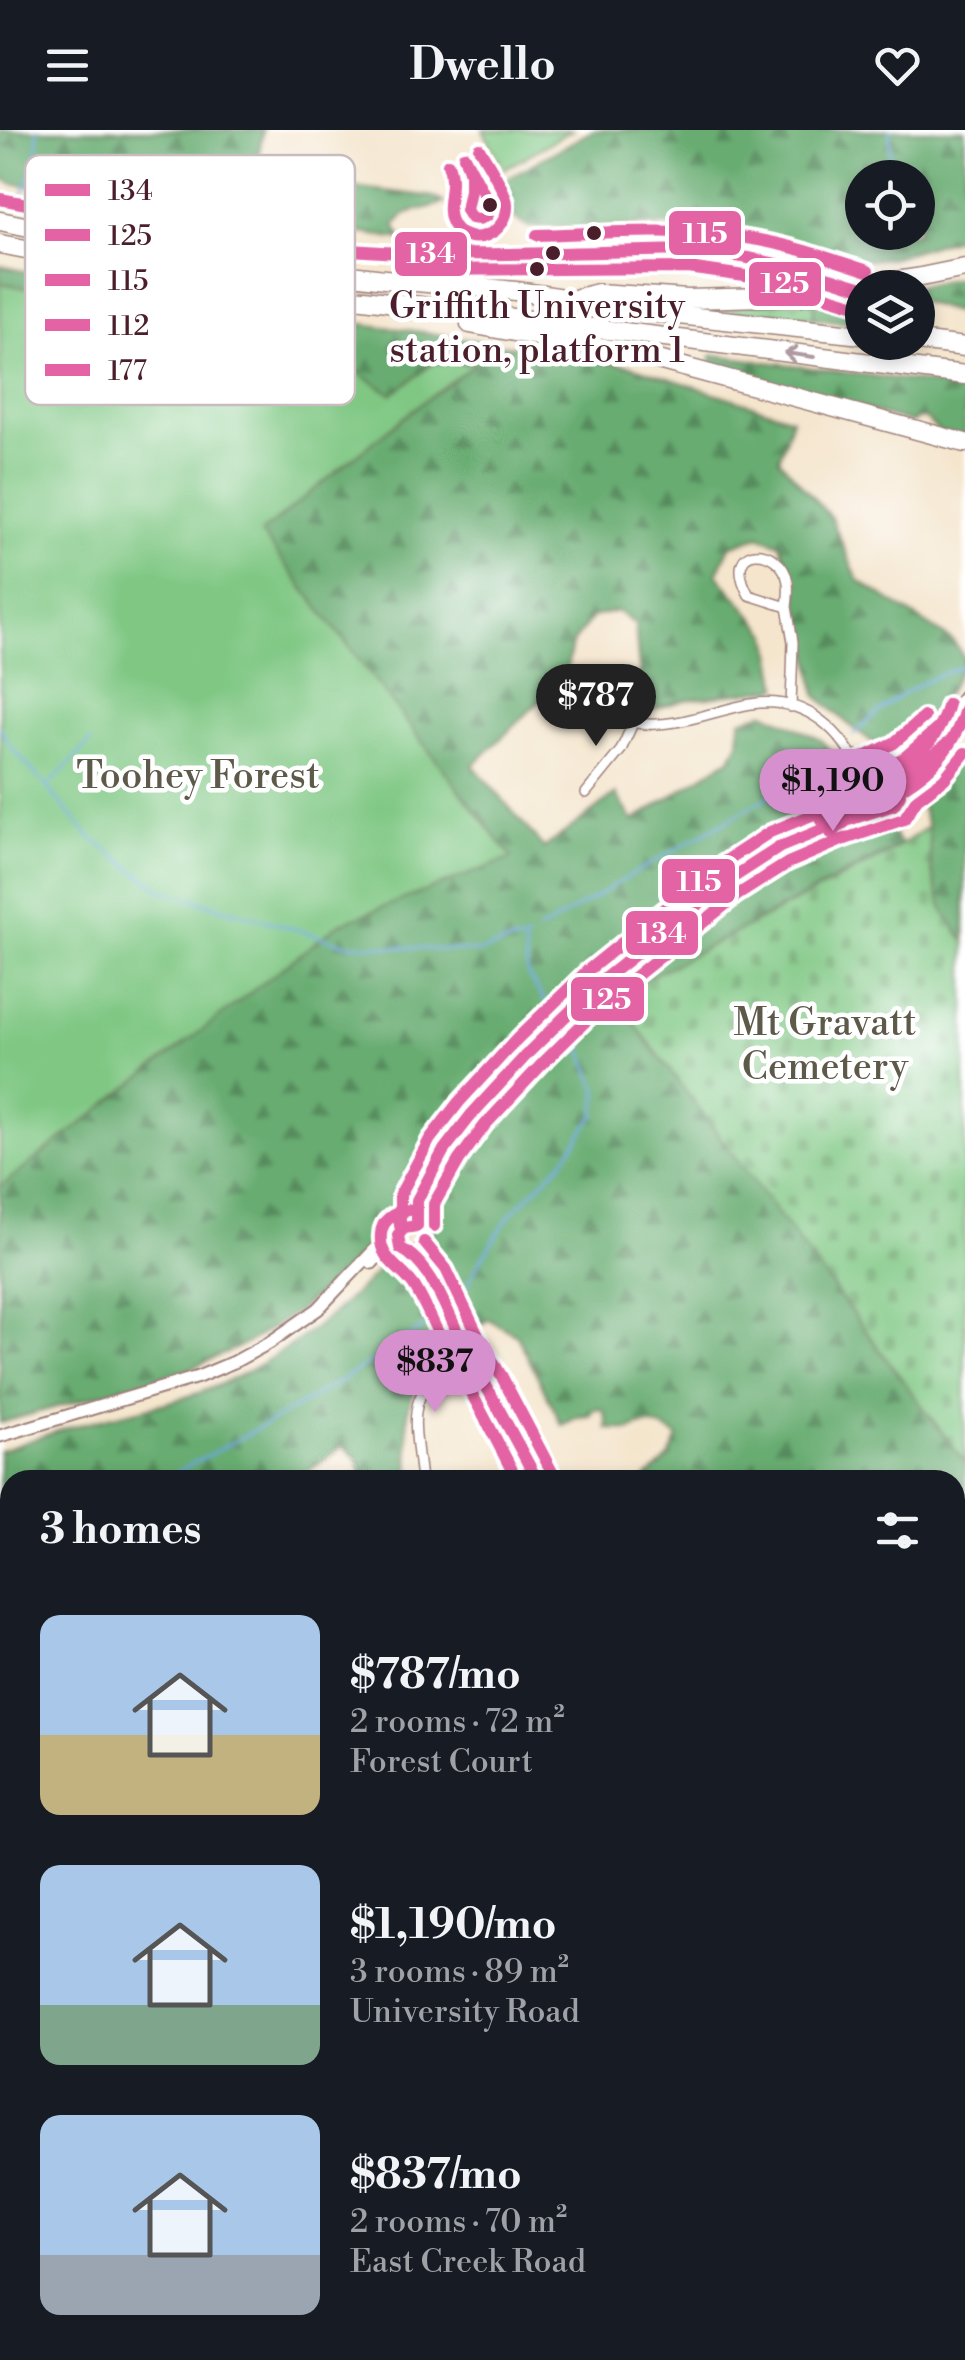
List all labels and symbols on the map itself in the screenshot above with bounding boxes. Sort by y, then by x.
legend [25,155,355,405]
text: 134 [108,174,153,209]
unlabelled marker [480,195,500,215]
line badge: 115 [667,209,743,257]
text: 115 [682,217,728,252]
text: 125 [108,219,152,254]
unlabelled marker [584,223,604,243]
line badge: 134 [393,230,469,278]
text: 134 [406,237,456,272]
unlabelled marker [543,243,563,263]
marker: Griffith University station, platform 1 [527,259,547,279]
line badge: 125 [747,260,823,308]
text: 115 [108,264,148,299]
text: 125 [761,267,809,302]
place label: Griffith University station, platform 1 [389,285,686,374]
text: 112 [108,309,150,344]
one-way arrow [783,346,815,364]
text: 177 [108,354,147,389]
pin: $787 [537,664,655,749]
pin: $1,190 [752,749,914,834]
park label: Toohey Forest [76,753,320,800]
line badge: 115 [660,857,737,905]
text: 115 [676,865,722,900]
line badge: 134 [624,909,700,957]
text: 134 [637,917,687,952]
line badge: 125 [569,975,646,1023]
text: 125 [583,983,631,1018]
park label: Mt Gravatt Cemetery [734,1000,916,1091]
pin: $837 [376,1330,494,1415]

